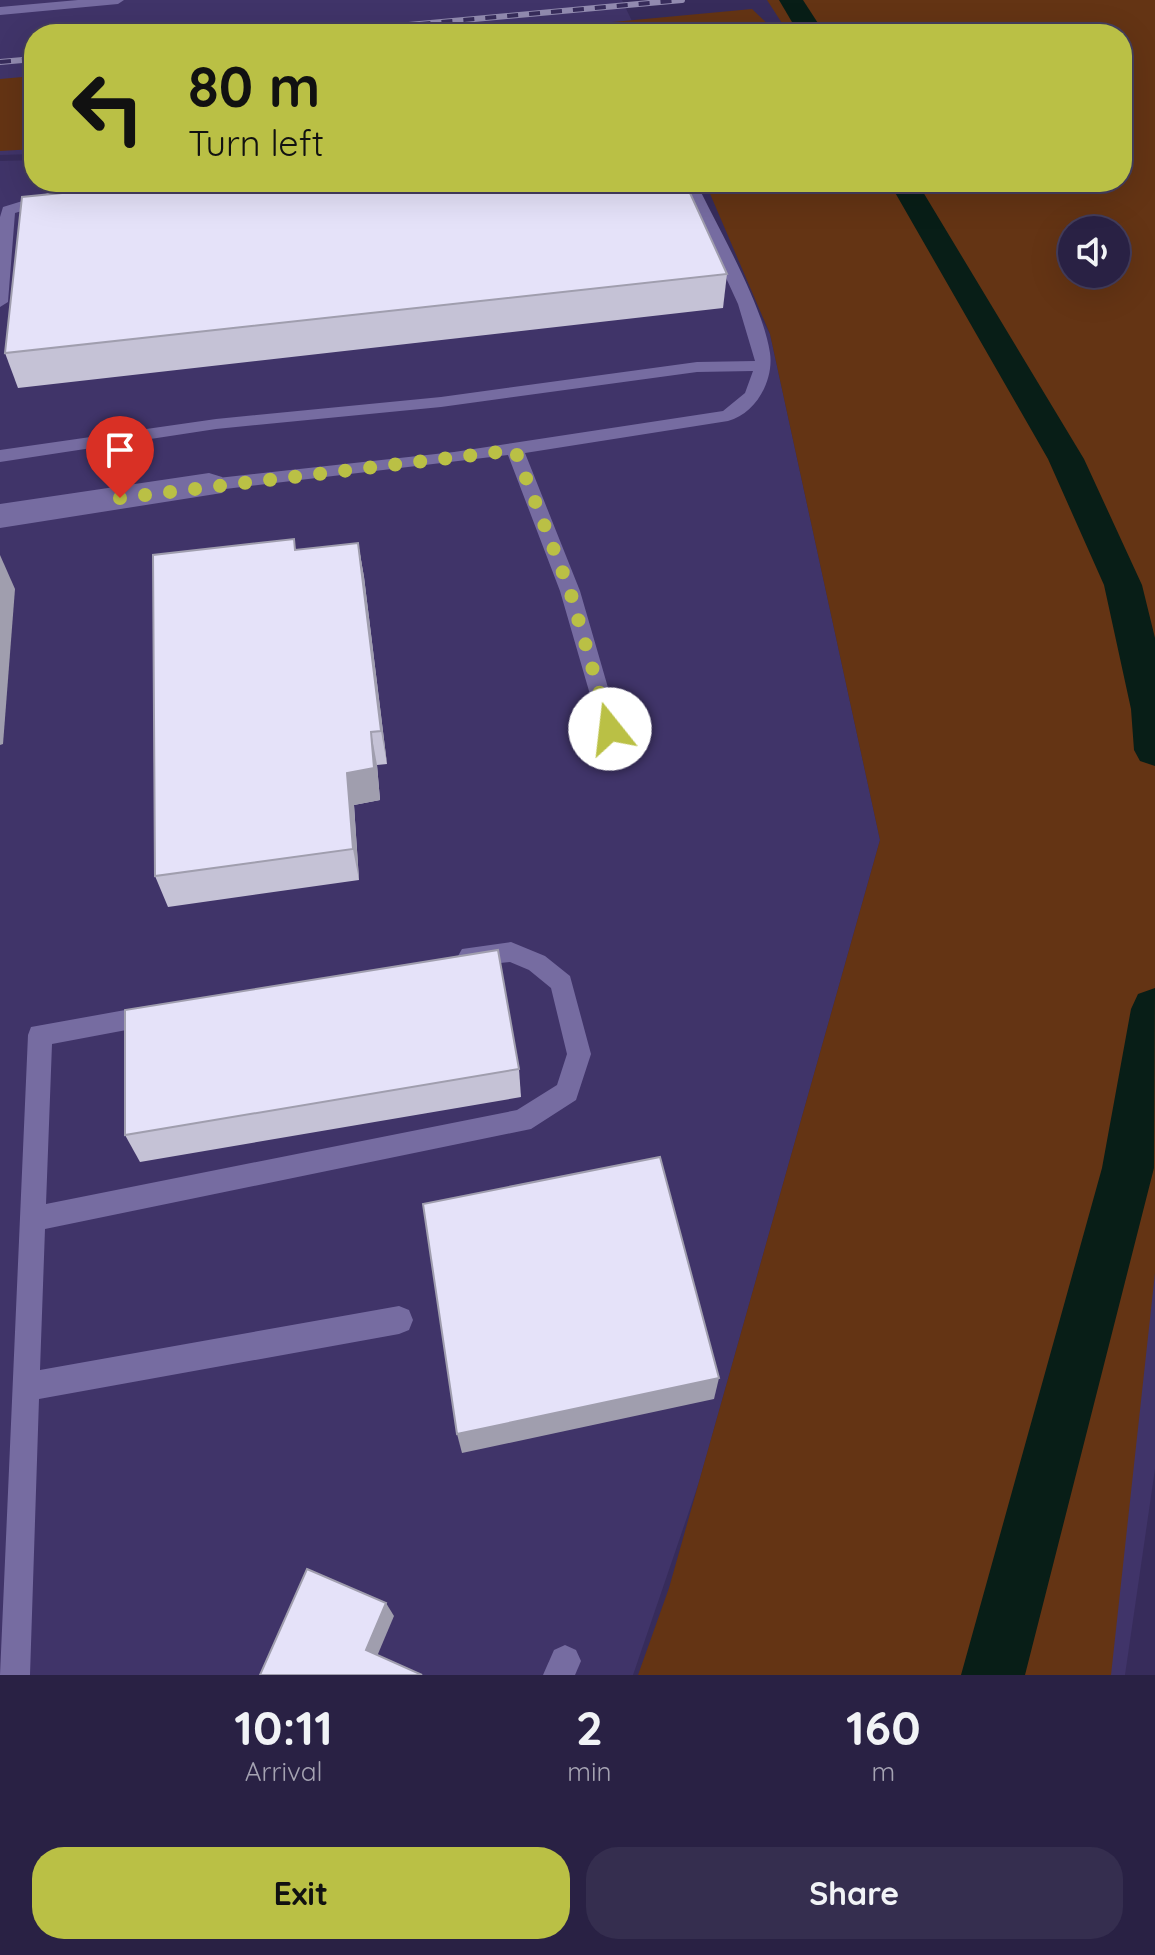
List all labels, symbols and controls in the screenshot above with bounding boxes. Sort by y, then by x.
text: 80 m [188,51,320,121]
icon: left [56,56,160,160]
text: Turn left [188,120,324,165]
map controls [1058,216,1130,288]
button: sound [1058,216,1130,288]
pin [86,416,154,498]
icon: arrive [98,428,142,472]
position arrow [568,687,652,771]
text: 10:11 [234,1697,333,1757]
text: 2 [576,1697,603,1757]
text: 160 [846,1697,921,1757]
text: Arrival [245,1755,323,1788]
text: min [567,1755,612,1788]
text: m [871,1755,895,1788]
button: Exit [32,1847,570,1939]
button: Share [586,1847,1123,1939]

